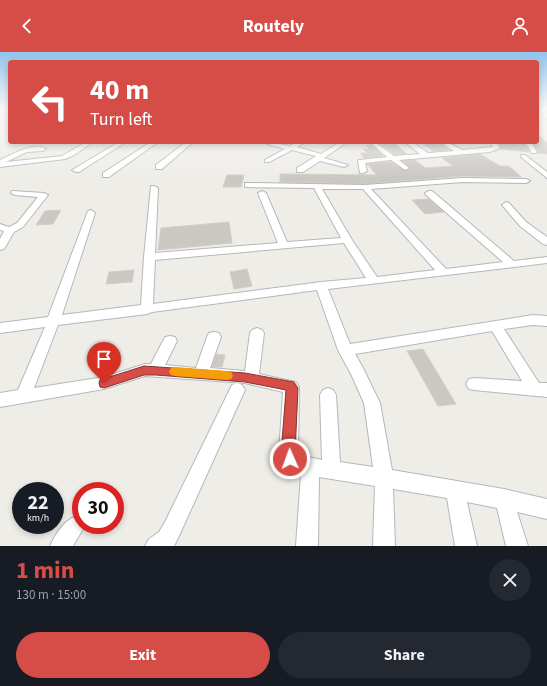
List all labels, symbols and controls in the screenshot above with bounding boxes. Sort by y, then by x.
text: Routely [243,14,304,39]
icon: back [16,15,38,37]
icon: person [509,15,531,37]
text: 40 m [90,70,149,110]
icon: left [24,76,76,128]
text: Turn left [90,107,152,132]
pin [87,342,121,383]
icon: arrive [93,348,115,370]
position arrow [269,438,311,480]
speed limit sign: 30 [72,482,124,534]
text: 22 [27,489,49,517]
text: km/h [27,511,49,525]
text: 1 min [16,553,74,588]
button: close [489,559,531,601]
text: 130 m · 15:00 [16,586,86,604]
button: Exit [16,632,270,678]
button: Share [278,632,531,678]

